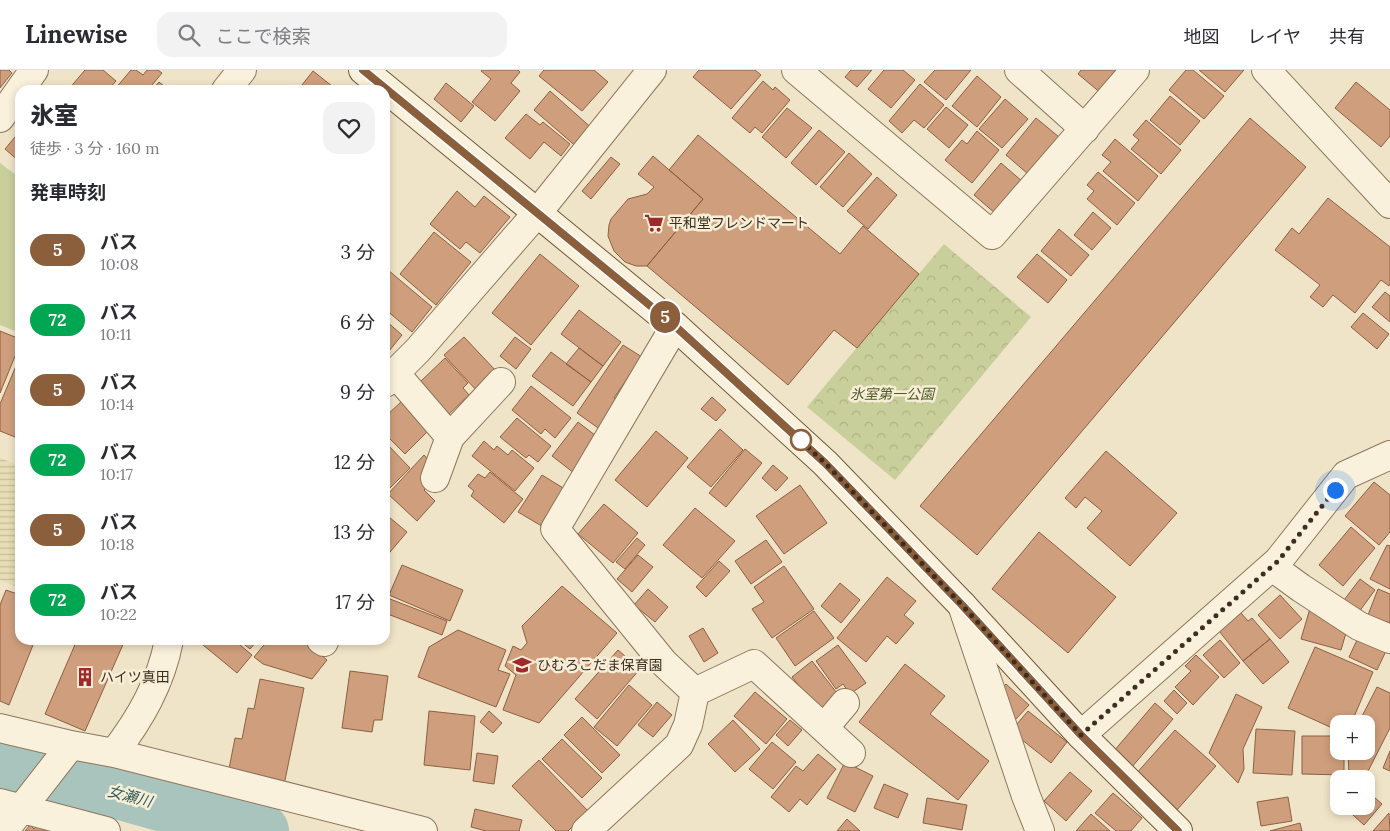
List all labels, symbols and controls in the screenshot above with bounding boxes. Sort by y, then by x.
search box [157,12,507,57]
text: Linewise [25,19,127,50]
icon: search [175,21,203,49]
text: ここで検索 [215,24,310,48]
text: 地図 [1184,25,1220,48]
text: レイヤ [1248,25,1301,48]
text: 共有 [1329,25,1365,48]
text: 氷室 [30,100,78,131]
button: heart [323,102,375,154]
text: 徒歩 · 3 分 · 160 m [30,138,159,158]
text: 発車時刻 [30,180,106,204]
supermarket icon: 平和堂フレンドマート [643,212,665,234]
place label: 平和堂フレンドマート [669,214,809,232]
text: バス [100,230,138,254]
text: 5 [53,238,62,261]
text: 3 分 [340,240,375,264]
text: 10:08 [100,254,139,274]
text: バス [100,300,138,324]
line badge: 5 [649,301,681,333]
text: 5 [660,305,670,328]
text: 72 [48,308,67,331]
text: 6 分 [340,310,375,334]
text: 10:11 [100,324,131,344]
text: バス [100,370,138,394]
text: 5 [53,378,62,401]
text: 9 分 [340,380,375,404]
park label: 氷室第一公園 [850,385,936,403]
text: 10:14 [100,394,134,414]
unlabelled marker [790,429,812,451]
text: バス [100,440,138,464]
text: 72 [48,448,67,471]
text: 12 分 [334,450,375,474]
text: 10:17 [100,464,133,484]
your location [1323,478,1348,503]
text: バス [100,510,138,534]
text: 5 [53,518,62,541]
text: 13 分 [334,520,375,544]
text: 10:18 [100,534,135,554]
text: バス [100,580,138,604]
text: 72 [48,588,67,611]
text: 17 分 [335,590,375,614]
text: 10:22 [100,604,137,624]
school or university icon: ひむろこだま保育園 [511,654,533,676]
place label: ひむろこだま保育園 [537,656,663,674]
building icon: ハイツ真田 [74,666,96,688]
place label: ハイツ真田 [100,668,170,686]
map controls [1330,715,1375,815]
button: + [1330,715,1375,760]
button: − [1330,770,1375,815]
water label: 女瀬川 [106,781,156,812]

